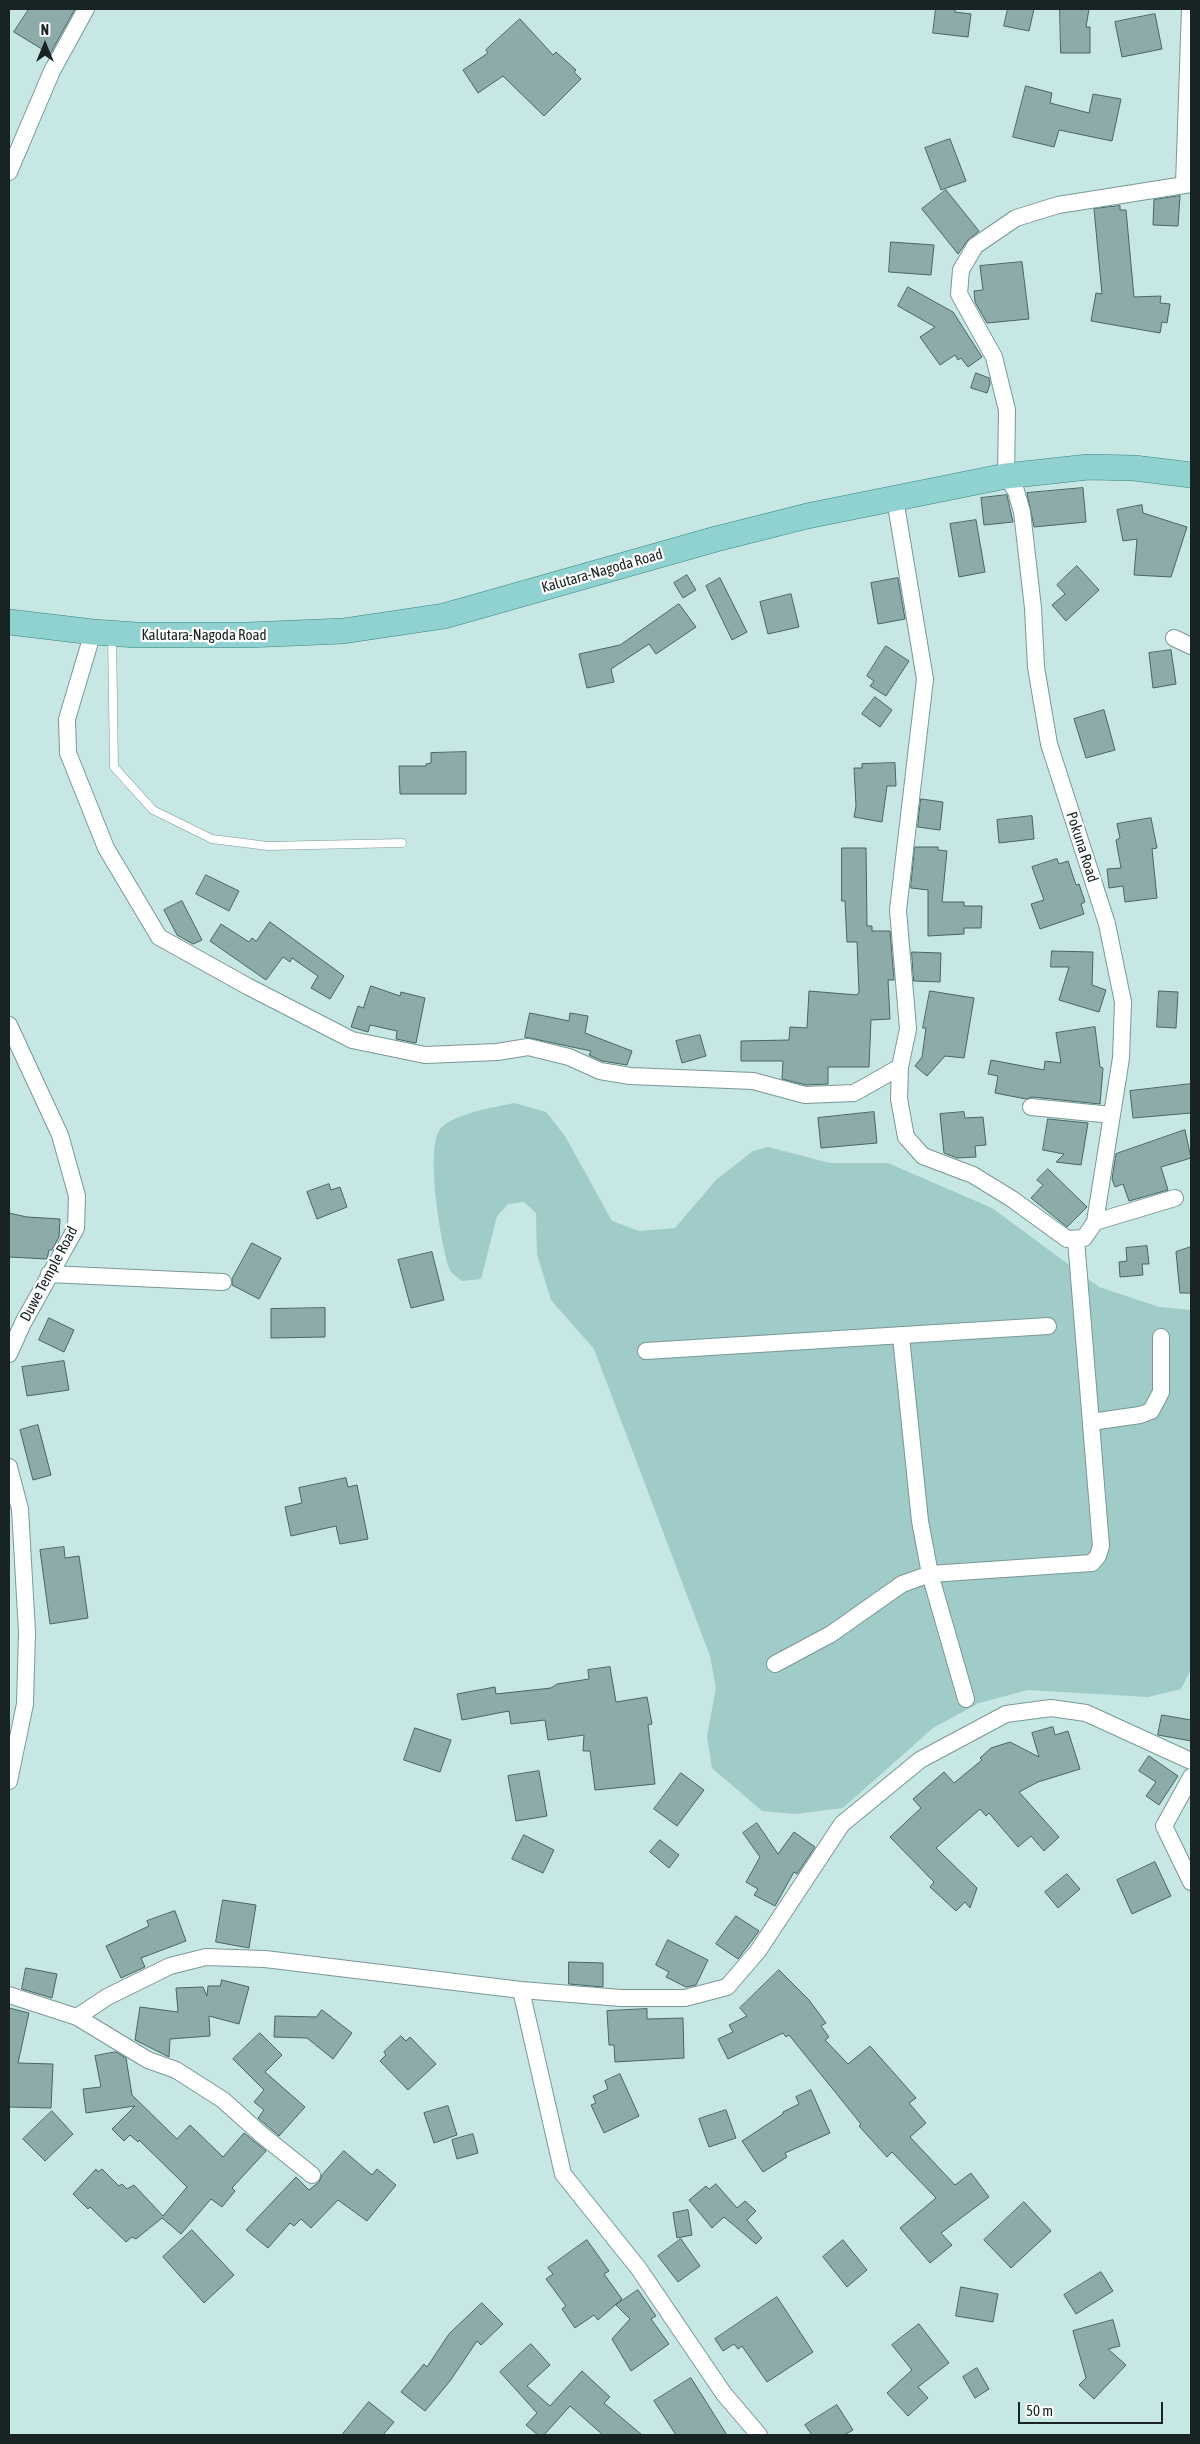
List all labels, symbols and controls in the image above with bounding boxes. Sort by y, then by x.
north arrow [20,20,70,70]
text: N [41,22,49,38]
street label: Kalutara-Nagoda Road [539,545,665,597]
street label: Kalutara-Nagoda Road [141,626,267,644]
street label: Pokuna Road [1062,809,1102,885]
street label: Duwe Temple Road [16,1223,82,1325]
scale bar [1020,2392,1165,2424]
text: 50 m [1026,2402,1053,2419]

